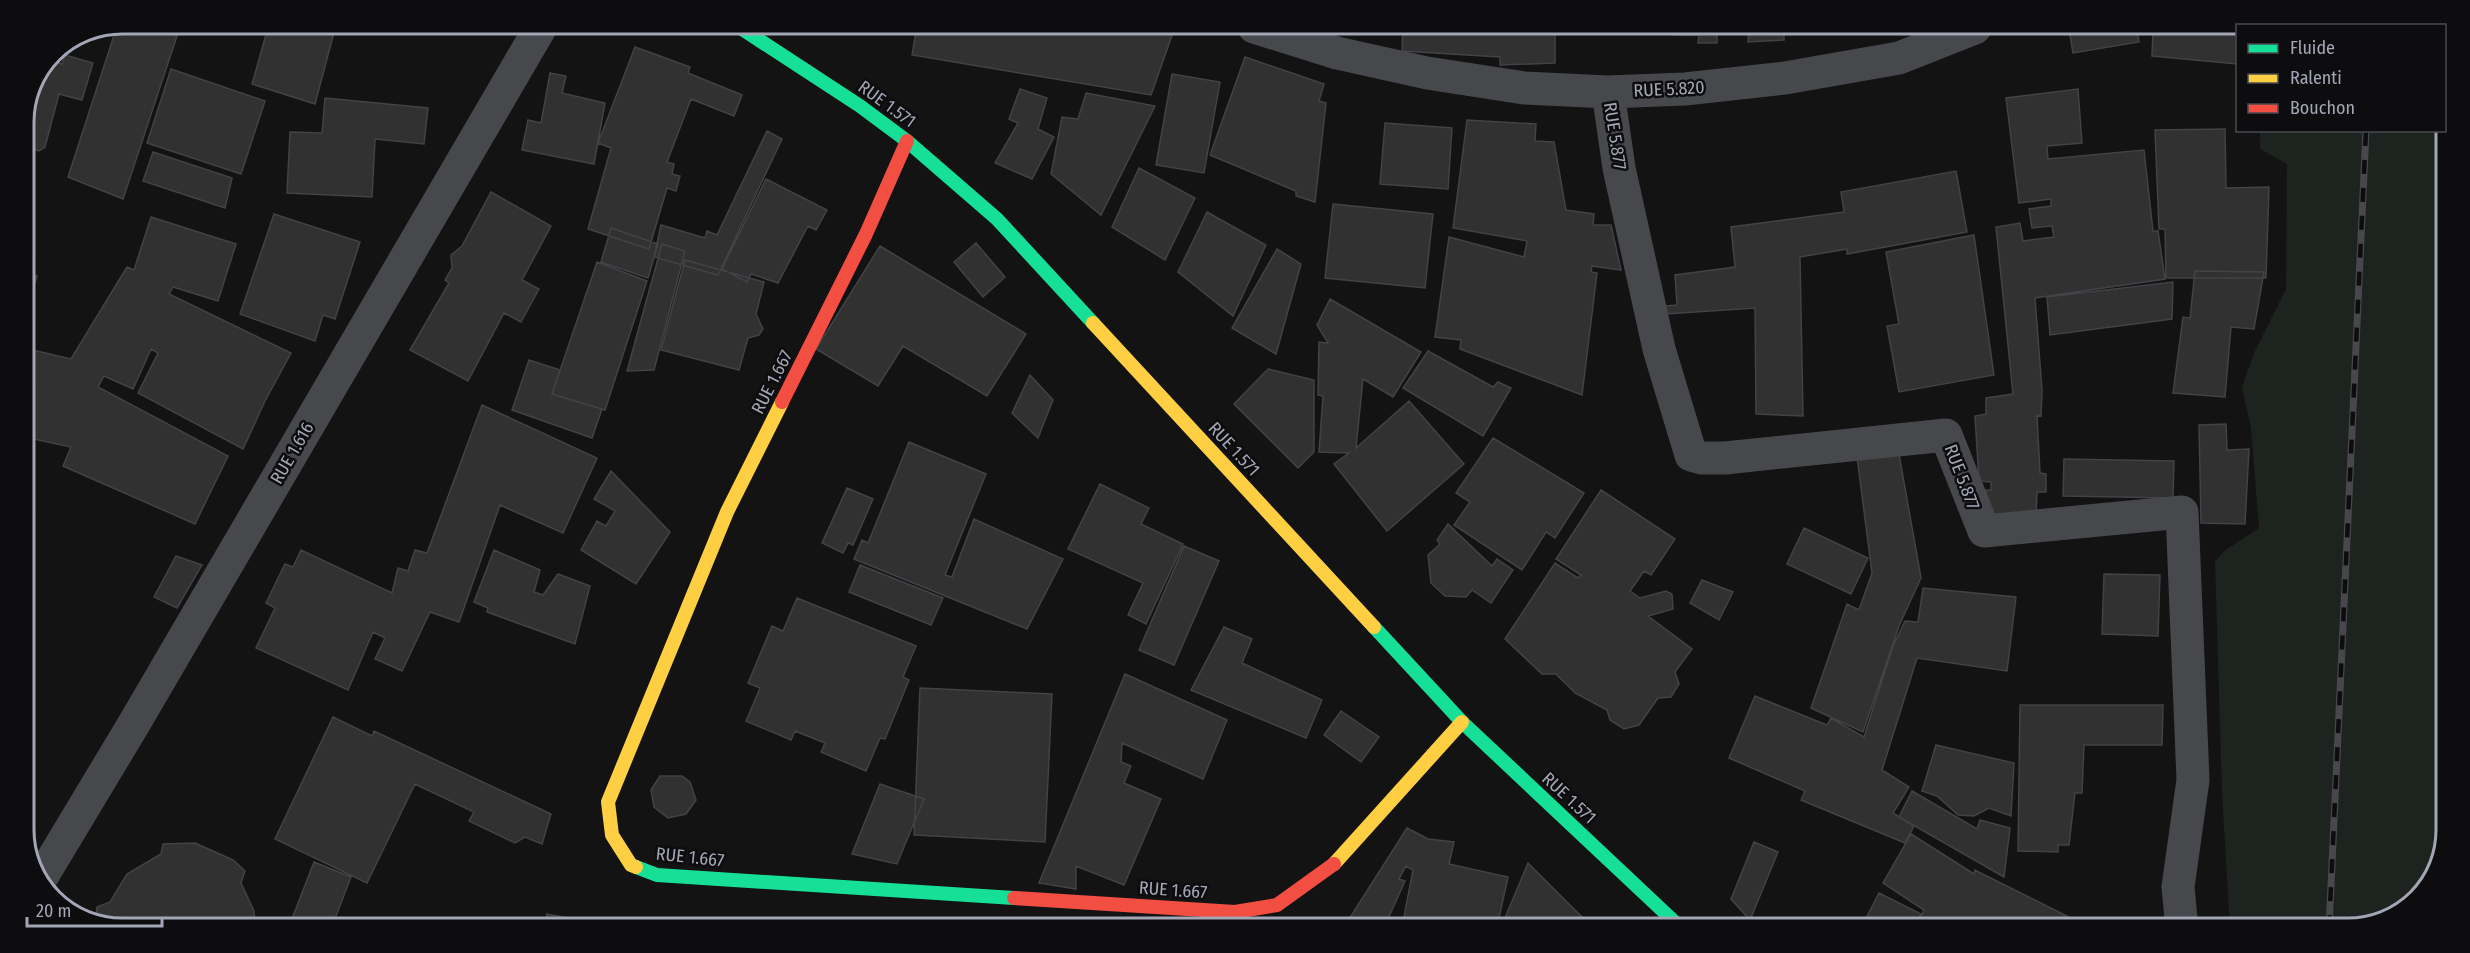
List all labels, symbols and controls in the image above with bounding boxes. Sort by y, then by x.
legend [2236,24,2446,132]
text: Fluide [2290,37,2335,59]
text: Ralenti [2290,67,2342,89]
street label: RUE 1.571 [854,76,920,132]
street label: RUE 5.820 [1633,76,1705,102]
text: Bouchon [2290,97,2355,119]
street label: RUE 5.877 [1599,100,1631,172]
street label: RUE 1.667 [747,347,797,417]
street label: RUE 1.571 [1203,417,1265,481]
street label: RUE 1.616 [266,418,318,488]
street label: RUE 5.877 [1939,441,1985,513]
street label: RUE 1.571 [1537,767,1601,829]
street label: RUE 1.667 [655,842,725,872]
street label: RUE 1.667 [1138,877,1208,903]
scale bar [27,890,162,928]
text: 20 m [36,900,71,922]

